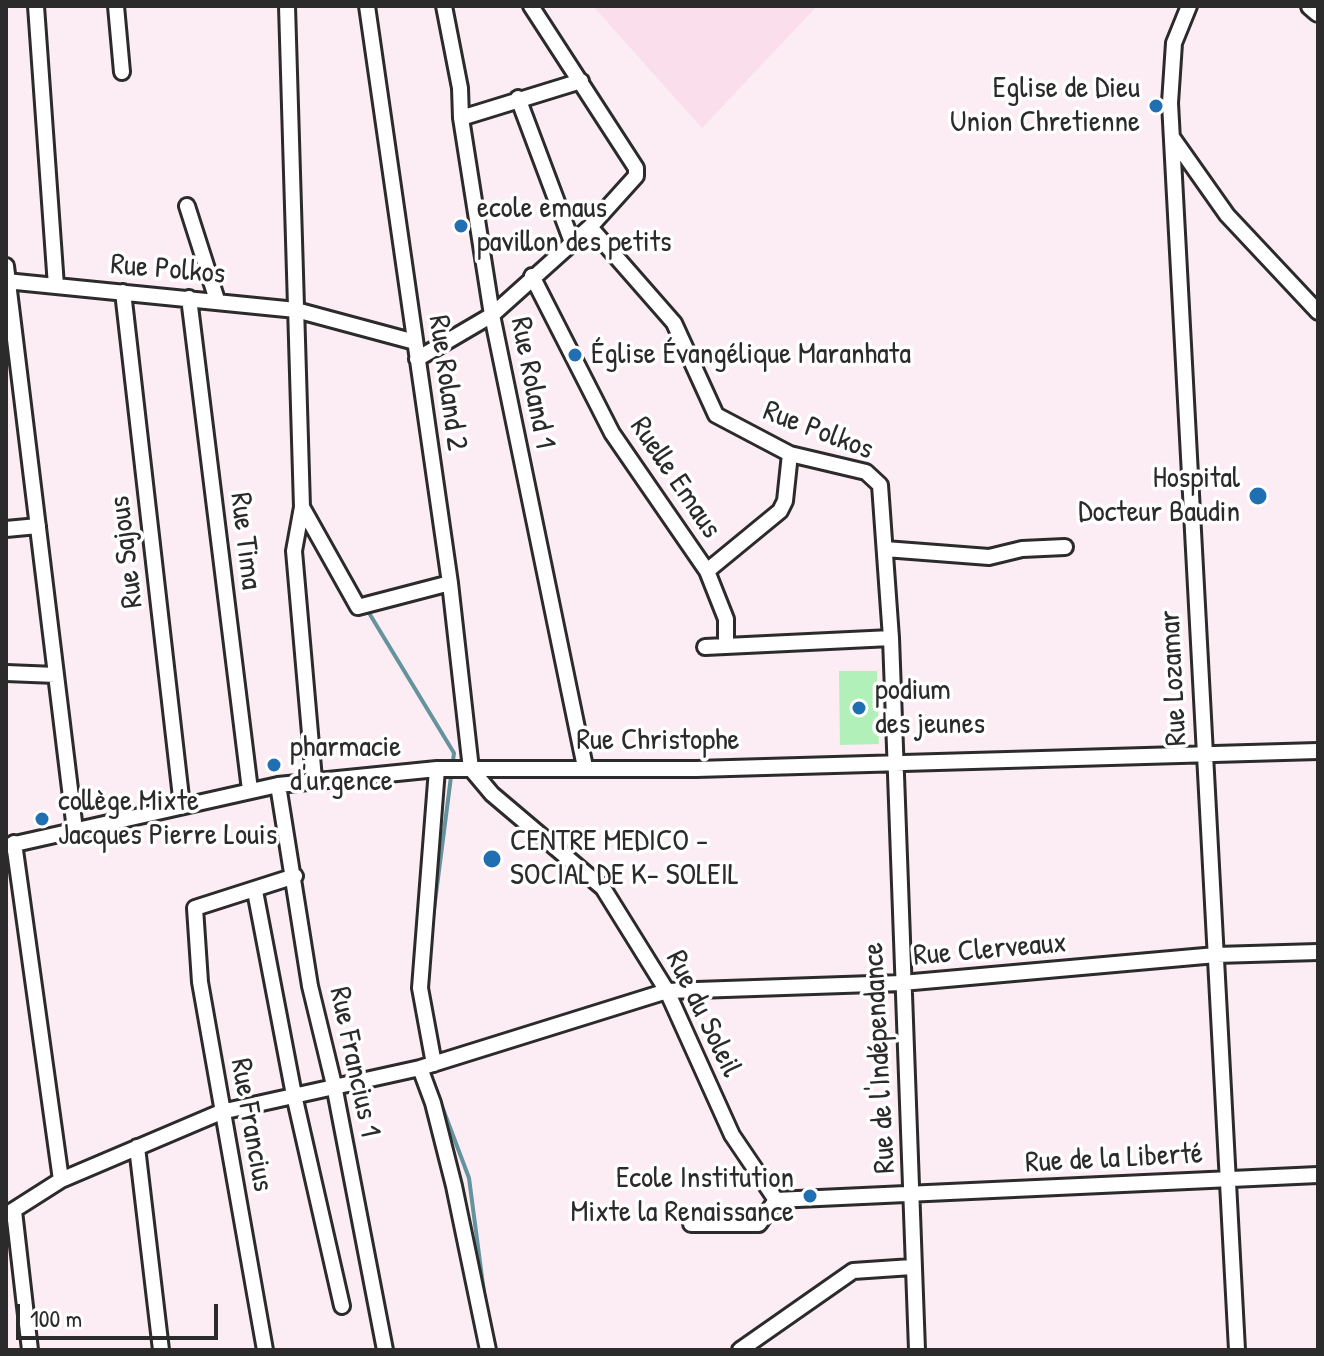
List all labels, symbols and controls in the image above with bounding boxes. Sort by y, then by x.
place label: Eglise de Dieu Union Chretienne [950,71,1140,142]
marker: Eglise de Dieu Union Chretienne [1147,97,1165,115]
place label: ecole emaus pavillon des petits [477,191,672,262]
marker: ecole emaus pavillon des petits [452,217,470,235]
street label: Rue Polkos [109,247,227,293]
street label: Rue Roland 2 [420,313,474,453]
street label: Rue Roland 1 [502,314,562,452]
place label: Église Évangélique Maranhata [591,337,911,373]
marker: Église Évangélique Maranhata [566,346,584,364]
street label: Rue Polkos [758,394,878,468]
street label: Ruelle Emaus [621,411,729,545]
place label: Hospital Docteur Baudin [1078,461,1240,532]
marker: Hospital Docteur Baudin [1247,485,1269,507]
street label: Rue Tima [221,490,269,592]
street label: Rue Sajous [102,494,152,610]
street label: Rue Lozamar [1152,609,1196,747]
place label: podium des jeunes [875,673,985,744]
marker: podium des jeunes [850,699,868,717]
street label: Rue Christophe [576,723,740,759]
place label: pharmacie d'urgence [290,730,401,800]
marker: pharmacie d'urgence [265,756,283,774]
place label: collège Mixte Jacques Pierre Louis [58,784,277,854]
marker: collège Mixte Jacques Pierre Louis [33,810,51,828]
place label: CENTRE MEDICO - SOCIAL DE K- SOLEIL [510,824,739,894]
marker: CENTRE MEDICO - SOCIAL DE K- SOLEIL [481,848,503,870]
street label: Rue Clerveaux [912,925,1068,975]
street label: Rue de l'Indépendance [856,942,904,1174]
street label: Rue du Soleil [657,945,749,1083]
street label: Rue Francius 1 [321,984,387,1140]
street label: Rue Francius [222,1056,280,1194]
street label: Rue de la Liberté [1024,1136,1204,1182]
place label: Ecole Institution Mixte la Renaissance [571,1161,794,1232]
marker: Ecole Institution Mixte la Renaissance [801,1187,819,1205]
scale bar [20,1288,222,1338]
text: 100 m [30,1302,82,1334]

